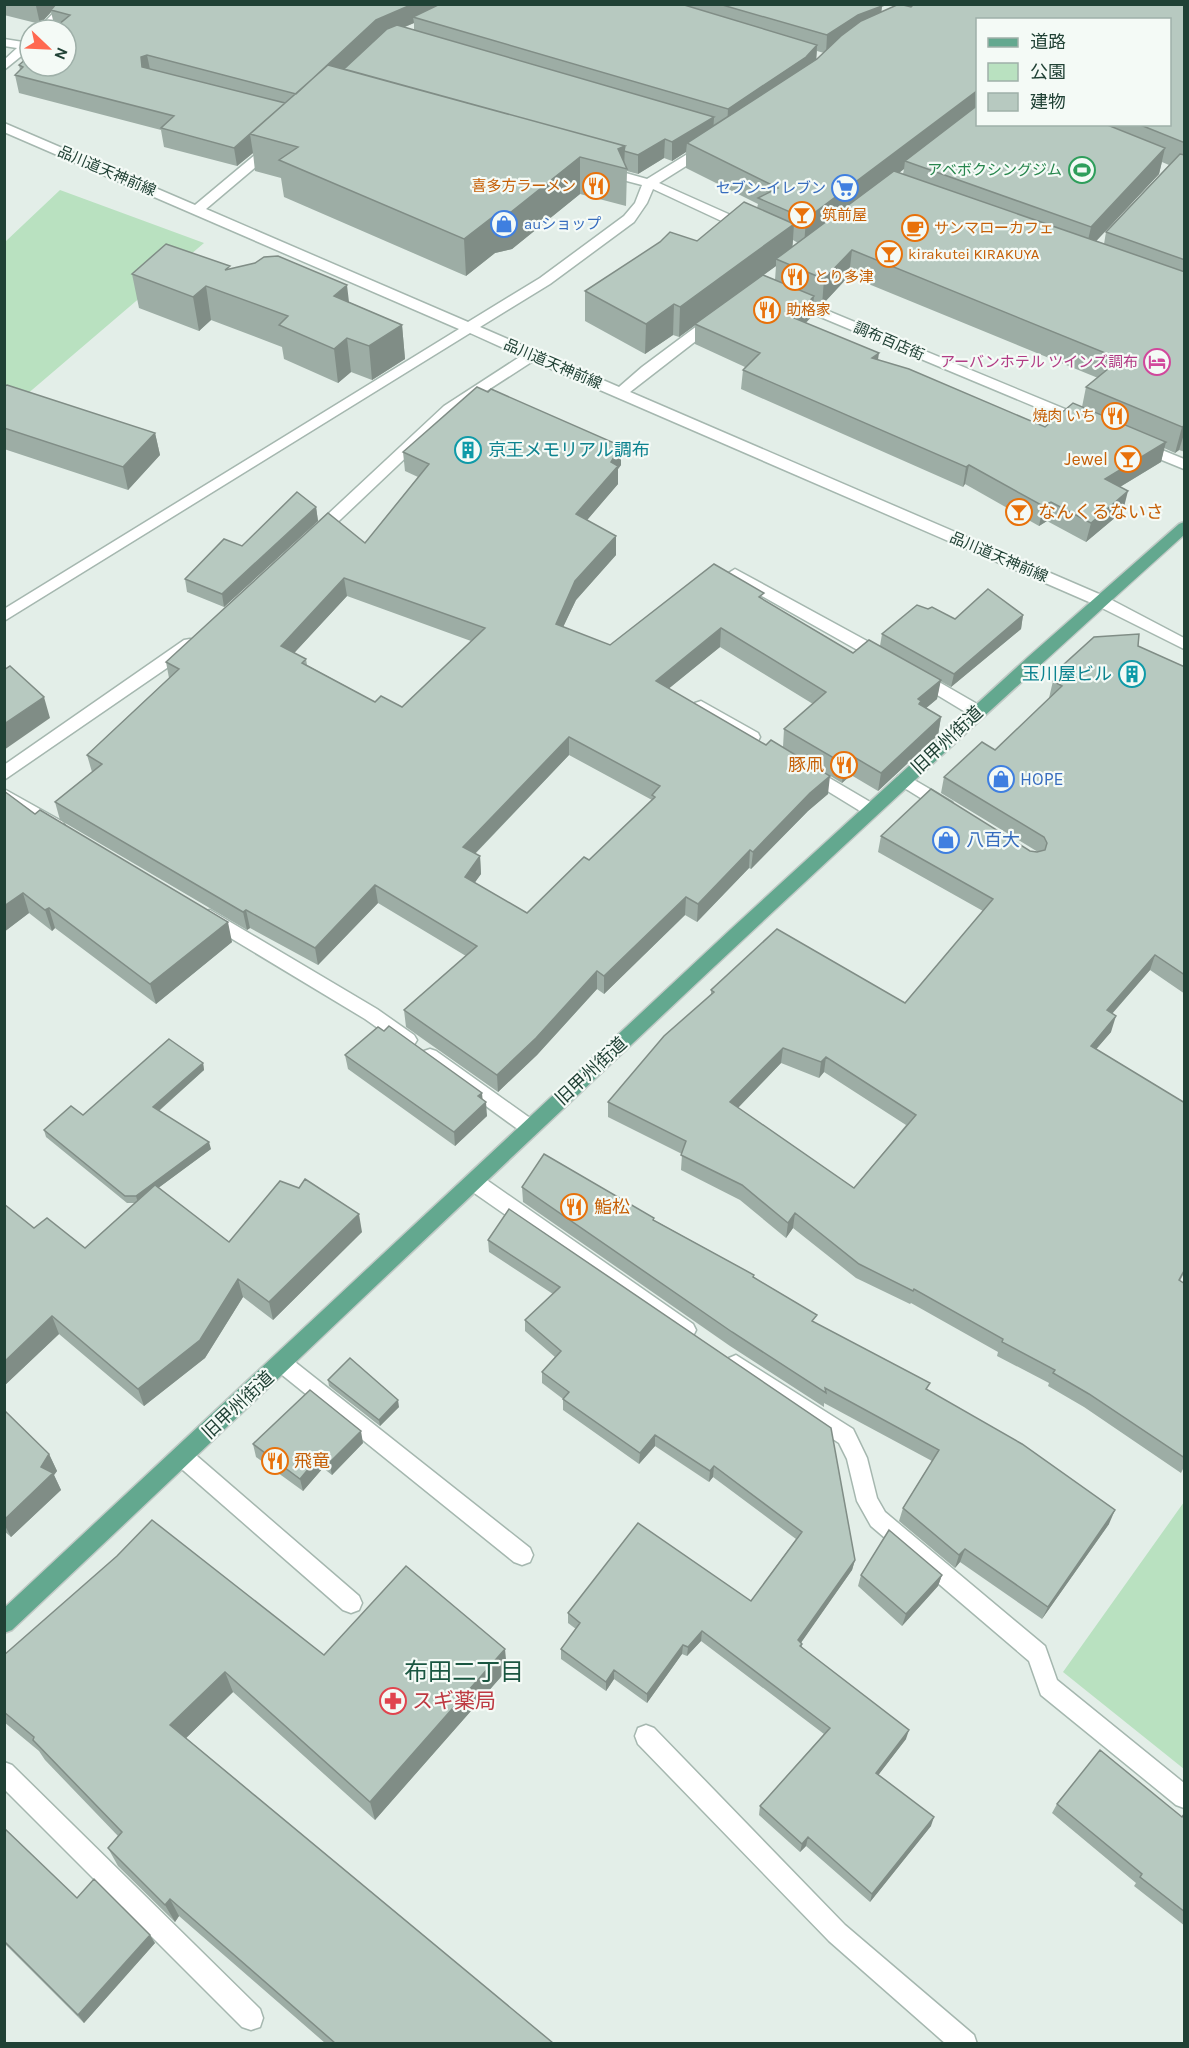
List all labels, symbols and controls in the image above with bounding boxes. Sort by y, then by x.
north arrow [18,18,78,78]
legend [976,18,1171,126]
text: 道路 [1030,31,1066,53]
text: N [50,45,72,63]
text: 公園 [1030,61,1066,83]
text: 建物 [1030,91,1066,113]
street label: 品川道天神前線 [55,142,159,200]
sports icon: アベボクシングジム [1067,155,1097,185]
place label: アベボクシングジム [927,161,1062,179]
restaurant icon: 喜多方ラーメン [581,171,611,201]
supermarket icon: セブン-イレブン [830,173,860,203]
place label: 喜多方ラーメン [472,177,576,195]
place label: セブン-イレブン [716,179,826,197]
bar icon: 筑前屋 [787,200,817,230]
place label: 筑前屋 [822,206,867,224]
shop icon: auショップ [489,209,519,239]
cafe icon: サンマローカフェ [900,213,930,243]
place label: auショップ [524,215,601,233]
place label: サンマローカフェ [934,219,1054,237]
bar icon: kirakutei KIRAKUYA [874,239,904,269]
place label: kirakutei KIRAKUYA [908,245,1040,263]
restaurant icon: とり多津 [780,262,810,292]
place label: とり多津 [814,268,874,286]
restaurant icon: 助格家 [752,295,782,325]
place label: 助格家 [786,301,831,319]
street label: 調布百店街 [851,318,927,364]
street label: 品川道天神前線 [501,335,605,393]
hotel icon: アーバンホテル ツインズ調布 [1142,347,1172,377]
place label: アーバンホテル ツインズ調布 [940,353,1138,371]
restaurant icon: 焼肉 いち [1100,401,1130,431]
place label: 焼肉 いち [1032,407,1096,425]
building icon: 京王メモリアル調布 [453,435,483,465]
place label: 京王メモリアル調布 [488,439,650,461]
bar icon: Jewel [1113,444,1143,474]
place label: Jewel [1064,448,1108,470]
bar icon: なんくるないさ [1004,497,1034,527]
place label: なんくるないさ [1038,501,1164,523]
street label: 品川道天神前線 [947,528,1051,586]
building icon: 玉川屋ビル [1117,659,1147,689]
place label: 玉川屋ビル [1022,663,1112,685]
street label: 旧甲州街道 [907,701,987,779]
restaurant icon: 豚凧 [829,750,859,780]
place label: 豚凧 [788,754,824,776]
shop icon: HOPE [986,764,1016,794]
place label: HOPE [1020,768,1064,790]
shop icon: 八百大 [931,825,961,855]
place label: 八百大 [966,829,1020,851]
street label: 旧甲州街道 [551,1032,631,1110]
restaurant icon: 鮨松 [559,1192,589,1222]
place label: 鮨松 [594,1196,630,1218]
street label: 旧甲州街道 [198,1366,278,1444]
restaurant icon: 飛竜 [260,1446,290,1476]
place label: 飛竜 [294,1450,330,1472]
district label: 布田二丁目 [404,1658,524,1686]
pharmacy icon: スギ薬局 [378,1686,408,1716]
place label: スギ薬局 [412,1689,496,1713]

